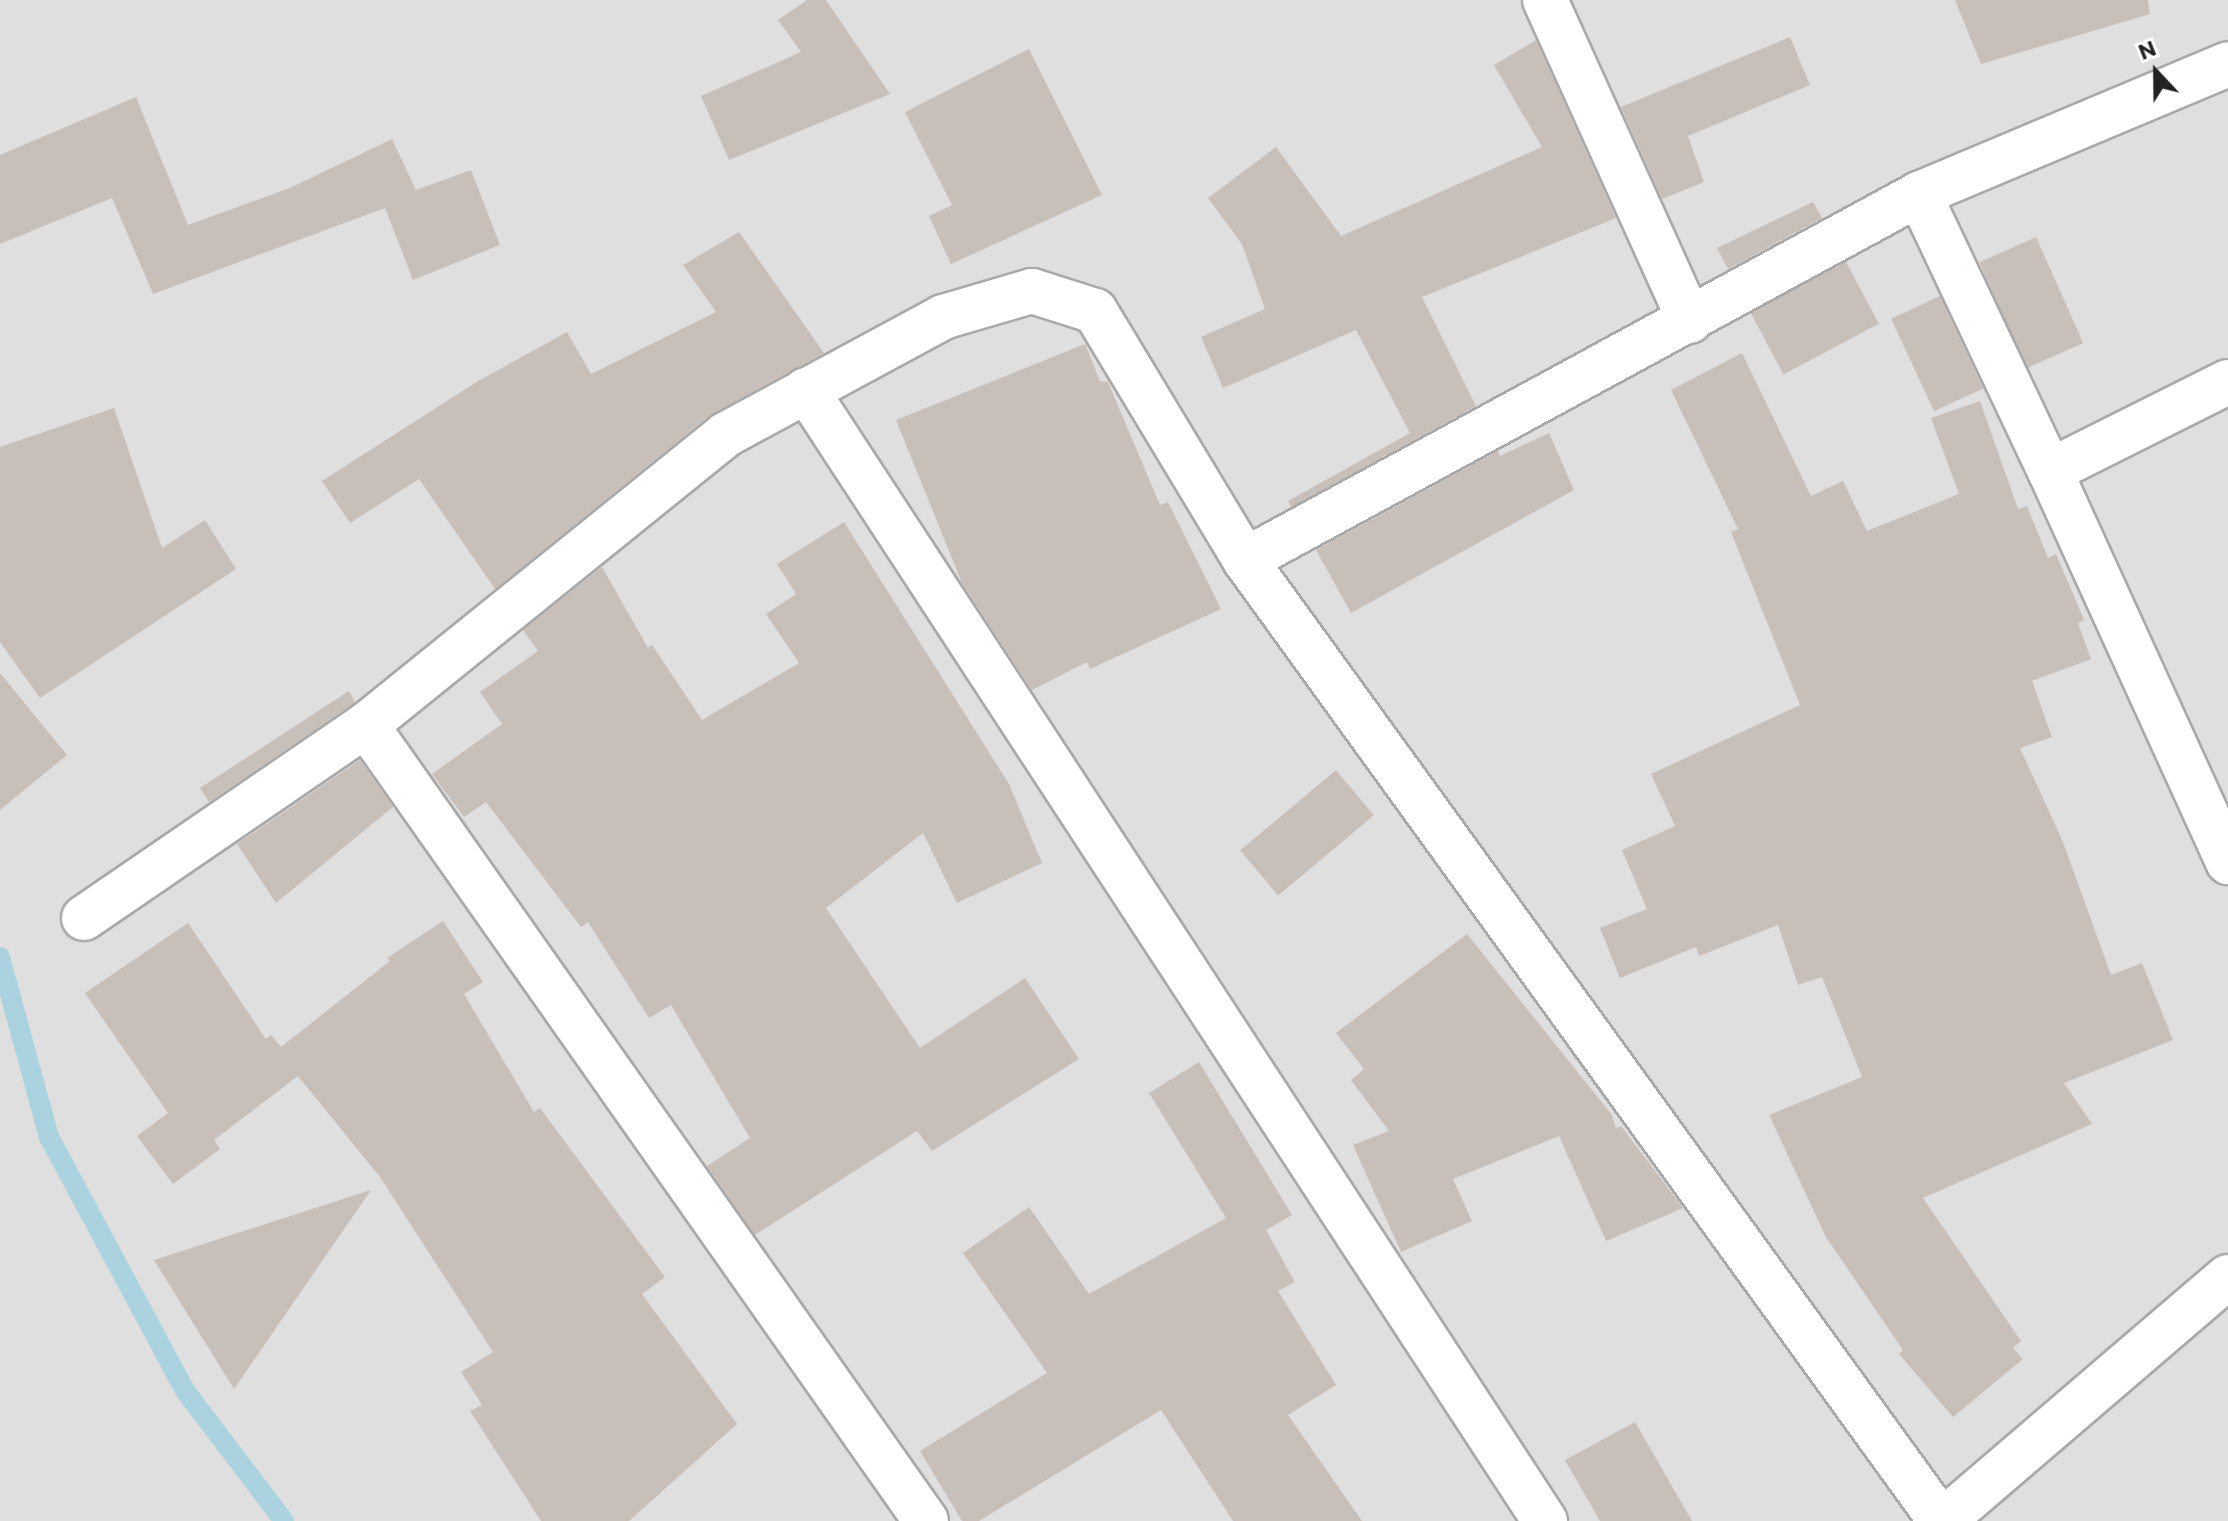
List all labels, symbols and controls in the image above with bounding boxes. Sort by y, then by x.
north arrow [2116,32,2196,112]
text: N [2134,34,2160,65]

